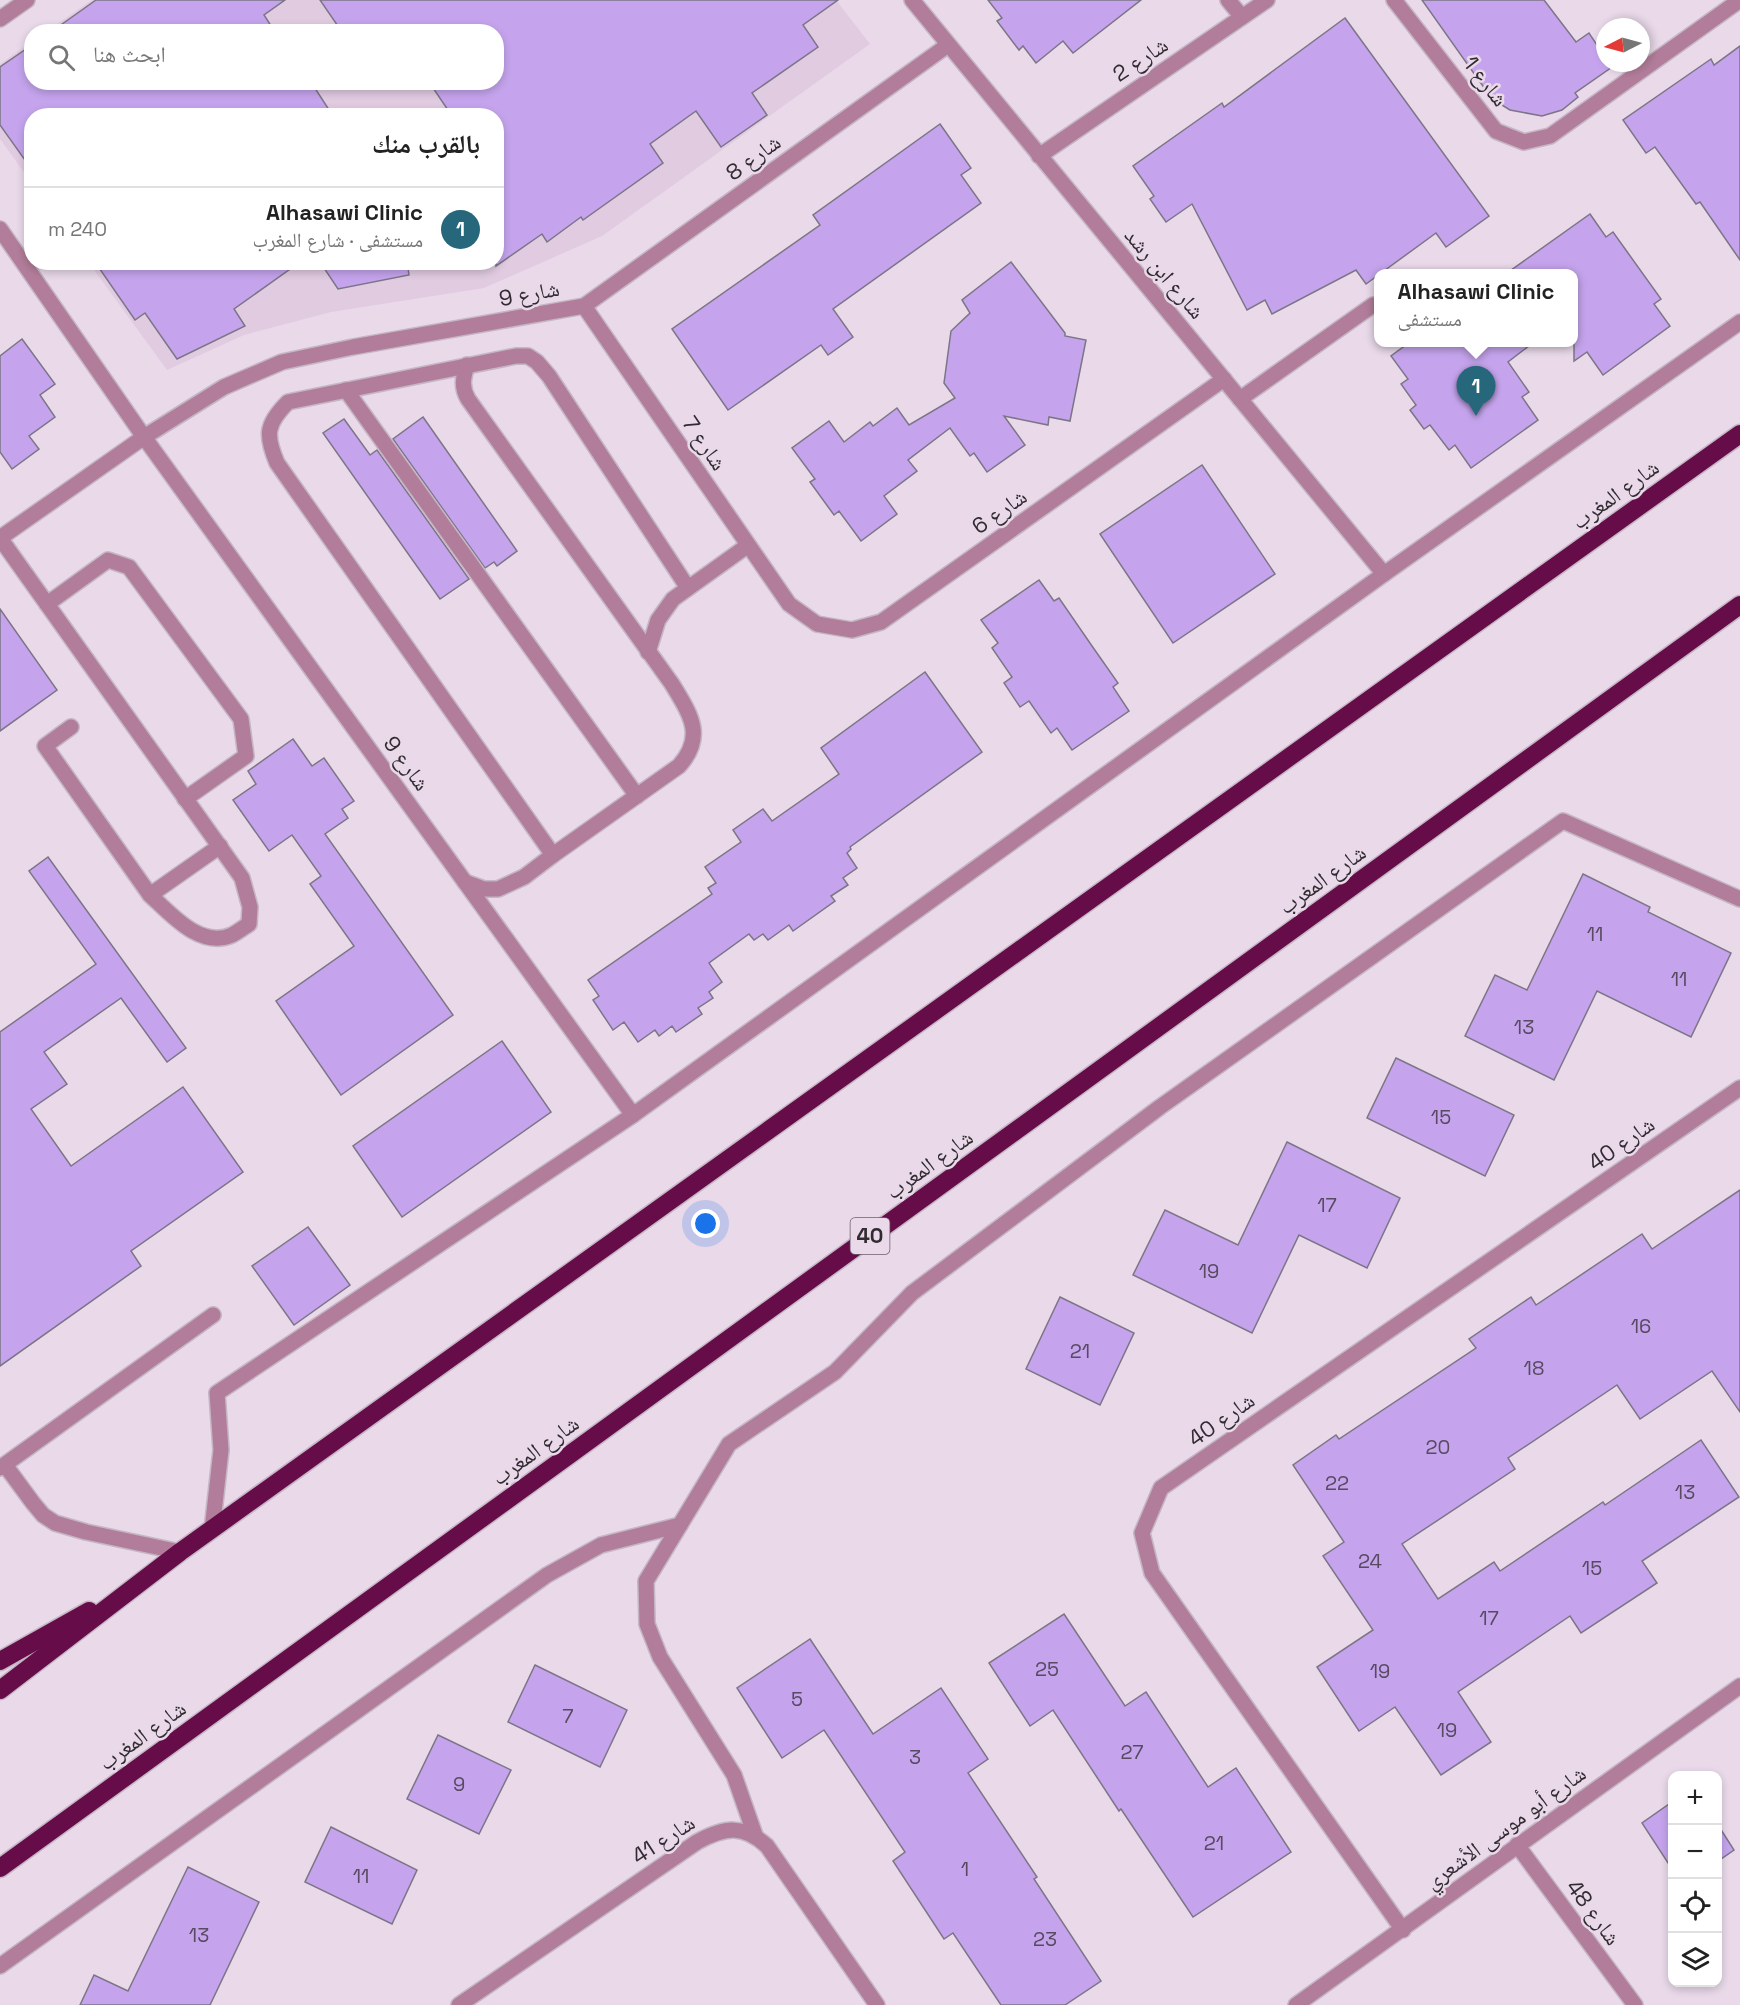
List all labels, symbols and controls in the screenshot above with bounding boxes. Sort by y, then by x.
north arrow [1596,18,1650,72]
search box [24,24,504,90]
street label: شارع 2 [1107,30,1173,88]
text: ابحث هنا [93,40,166,68]
icon: search [45,41,78,74]
street label: شارع 1 [1458,50,1514,112]
text: بالقرب منك [372,127,480,161]
street label: شارع 8 [720,128,786,186]
text: Alhasawi Clinic [266,198,423,226]
text: 240 m [48,216,107,242]
text: 1 [456,216,465,242]
street label: شارع ابن رشد [1119,222,1211,324]
text: مستشفى · شارع المغرب [252,227,423,253]
popup [1374,269,1578,347]
street label: شارع 9 [497,274,561,312]
text: Alhasawi Clinic [1398,277,1554,305]
text: مستشفى [1398,306,1462,332]
pin: 1 [1456,366,1496,416]
street label: شارع 7 [677,410,733,476]
street label: شارع المغرب [1566,453,1664,535]
street label: شارع 6 [966,482,1032,540]
street label: شارع 9 [378,730,436,796]
street label: شارع المغرب [1273,838,1371,920]
house number: 11 [1587,921,1603,947]
house number: 11 [1671,966,1687,992]
house number: 13 [1514,1014,1534,1040]
house number: 15 [1431,1104,1451,1130]
street label: شارع 40 [1582,1110,1660,1176]
street label: شارع المغرب [880,1123,978,1205]
house number: 17 [1317,1192,1337,1218]
your location [691,1209,720,1238]
road number: 40 [850,1218,890,1254]
house number: 19 [1199,1258,1219,1284]
house number: 16 [1631,1313,1651,1339]
house number: 21 [1070,1338,1090,1364]
house number: 18 [1524,1355,1544,1381]
street label: شارع 40 [1182,1386,1260,1452]
street label: شارع المغرب [486,1409,584,1491]
house number: 20 [1426,1434,1450,1460]
house number: 22 [1325,1470,1349,1496]
house number: 13 [1675,1479,1695,1505]
house number: 24 [1358,1548,1382,1574]
house number: 15 [1582,1555,1602,1581]
house number: 17 [1479,1605,1499,1631]
house number: 25 [1035,1656,1059,1682]
house number: 19 [1370,1658,1390,1684]
house number: 5 [791,1686,803,1712]
street label: شارع المغرب [93,1694,191,1776]
house number: 7 [562,1703,574,1729]
house number: 19 [1437,1717,1457,1743]
house number: 27 [1120,1739,1144,1765]
house number: 3 [909,1744,921,1770]
street label: شارع أبو موسى الأشعري [1419,1759,1593,1898]
house number: 9 [453,1771,465,1797]
map controls [1668,1771,1722,1987]
button: + [1668,1771,1722,1825]
street label: شارع 41 [626,1808,700,1870]
button: − [1668,1825,1722,1879]
house number: 21 [1204,1830,1224,1856]
house number: 1 [961,1856,969,1882]
house number: 11 [353,1863,369,1889]
street label: شارع 48 [1561,1873,1627,1951]
button: locate [1668,1879,1722,1933]
house number: 13 [189,1922,209,1948]
house number: 23 [1033,1926,1057,1952]
button: layers [1668,1933,1722,1987]

